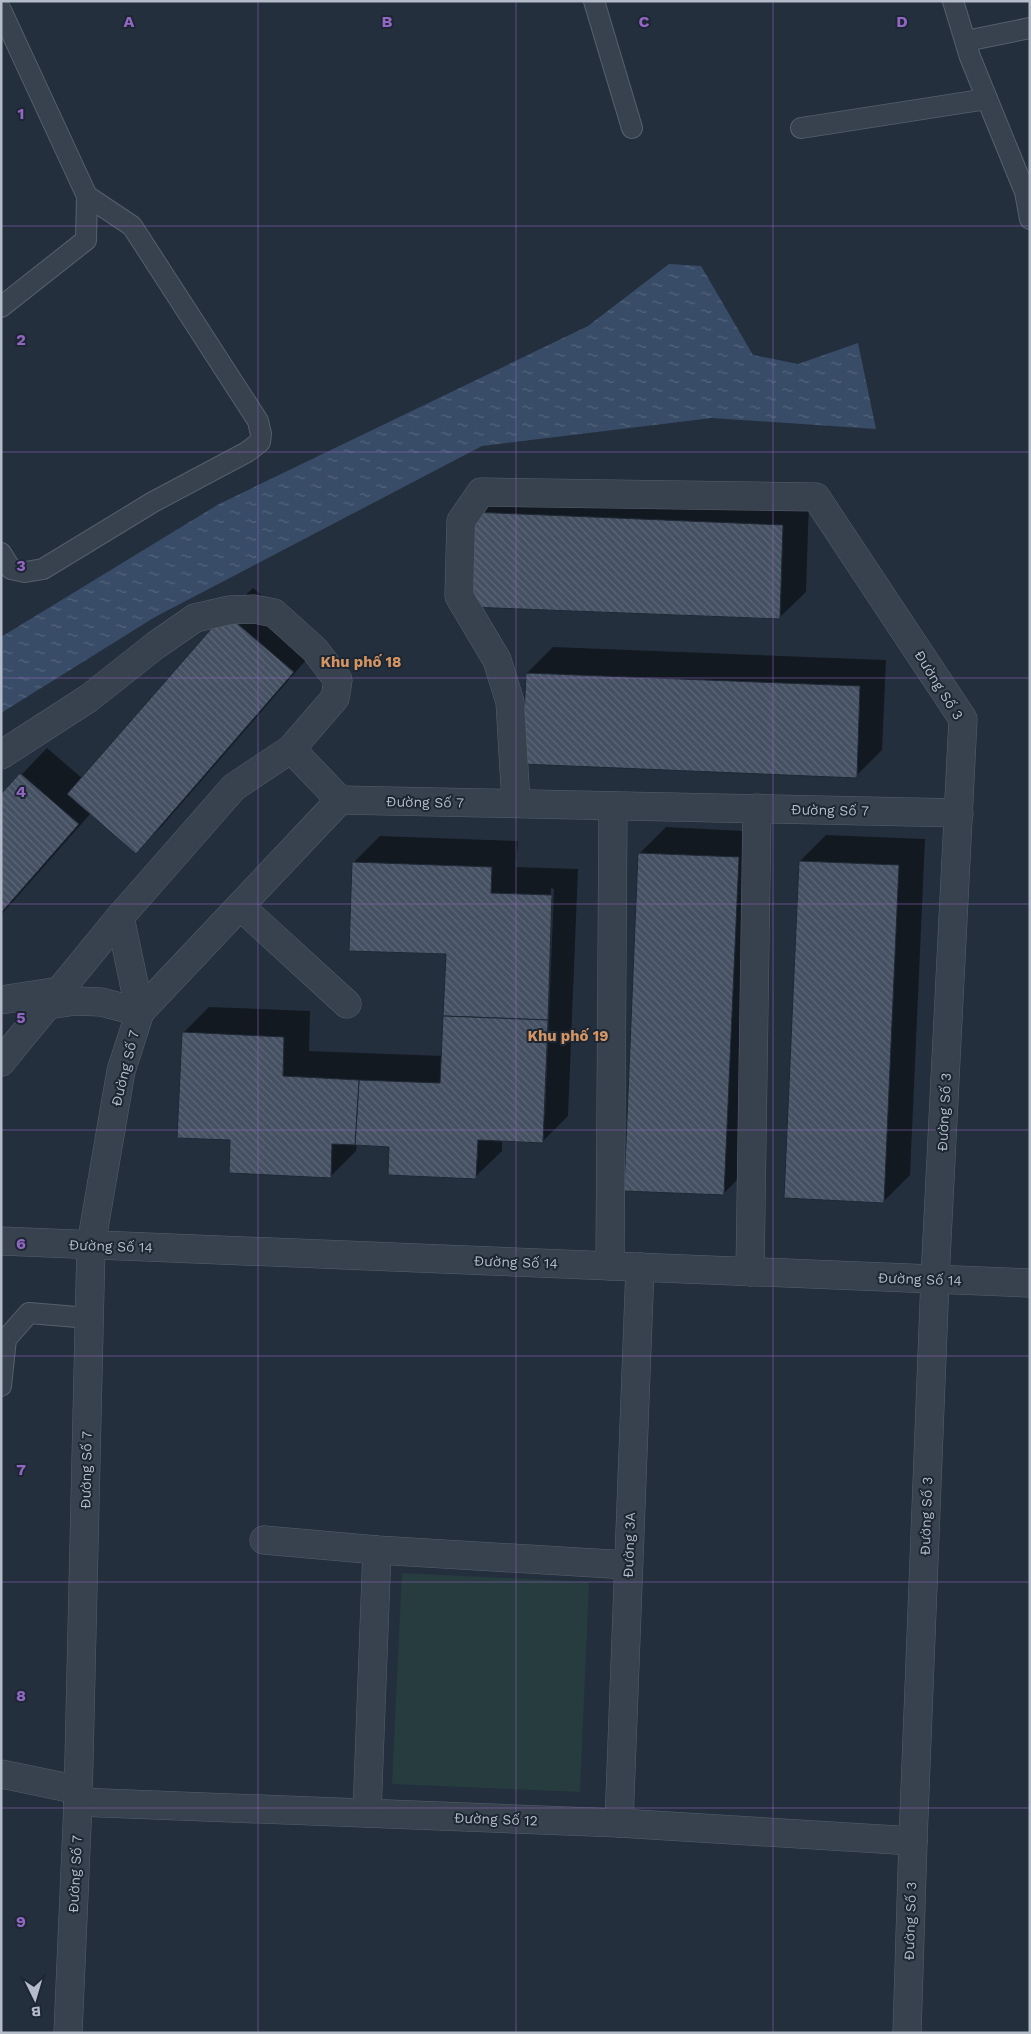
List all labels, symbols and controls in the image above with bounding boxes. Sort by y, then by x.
text: A [124,12,135,31]
text: B [382,12,393,31]
text: C [639,12,650,31]
text: D [896,12,908,31]
text: 1 [18,104,24,123]
text: 2 [16,330,26,349]
text: 3 [16,556,26,575]
street label: Đường Số 3 [911,647,967,723]
district label: Khu phố 18 [320,653,402,671]
text: 4 [16,782,26,801]
street label: Đường Số 7 [386,793,464,811]
street label: Đường Số 7 [791,801,869,819]
text: 5 [16,1008,26,1027]
district label: Khu phố 19 [528,1027,608,1045]
street label: Đường Số 7 [108,1028,142,1108]
street label: Đường Số 3 [934,1072,954,1152]
text: 6 [16,1234,26,1253]
street label: Đường Số 14 [69,1237,153,1255]
street label: Đường Số 14 [474,1253,558,1271]
street label: Đường Số 14 [878,1270,962,1288]
street label: Đường Số 7 [77,1431,95,1509]
text: 7 [16,1460,26,1479]
street label: Đường Số 3 [917,1476,935,1556]
street label: Đường 3A [620,1512,638,1578]
text: 8 [16,1686,26,1705]
street label: Đường Số 12 [454,1810,538,1828]
street label: Đường Số 7 [65,1835,85,1913]
street label: Đường Số 3 [901,1881,919,1961]
text: 9 [16,1912,26,1931]
north arrow [10,1974,60,2024]
text: B [30,2004,42,2020]

